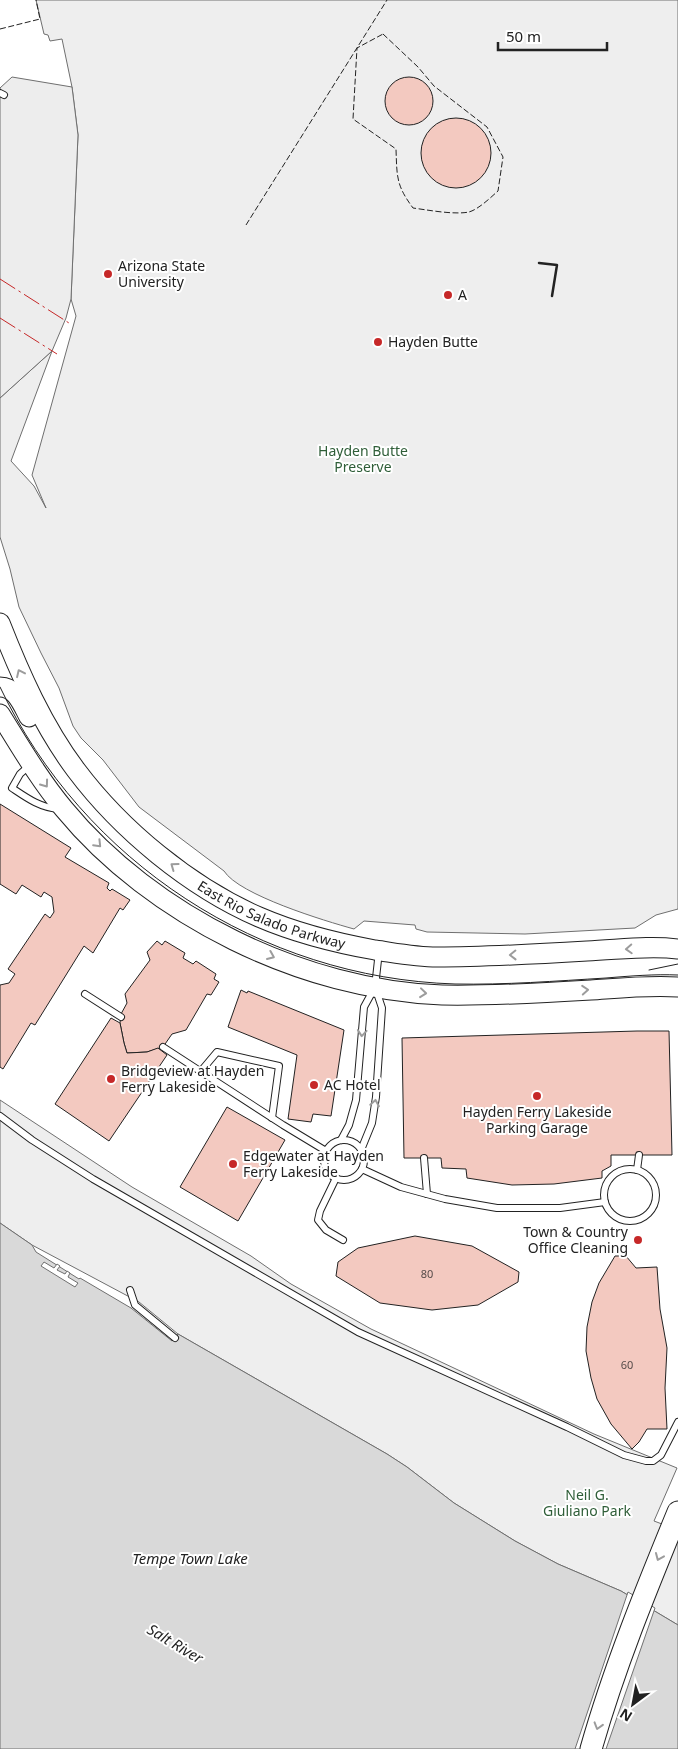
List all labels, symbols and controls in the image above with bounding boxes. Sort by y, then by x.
scale bar [498,20,607,52]
text: 50 m [506,26,541,46]
place label: Arizona State University [118,256,205,291]
marker: Arizona State University [102,268,114,280]
place label: A [458,285,467,304]
marker: A [442,289,454,301]
place label: Hayden Butte [388,332,478,351]
marker: Hayden Butte [372,336,384,348]
park label: Hayden Butte Preserve [318,441,408,476]
one-way arrow [16,669,27,678]
one-way arrow [40,778,48,787]
one-way arrow [92,839,101,848]
one-way arrow [170,863,180,872]
street label: East Rio Salado Parkway [194,876,348,953]
one-way arrow [625,943,633,954]
one-way arrow [266,950,275,961]
one-way arrow [509,950,517,961]
one-way arrow [582,985,590,996]
one-way arrow [419,987,427,998]
one-way arrow [357,1029,368,1037]
place label: Bridgeview at Hayden Ferry Lakeside [121,1061,264,1096]
marker: Bridgeview at Hayden Ferry Lakeside [105,1073,117,1085]
place label: AC Hotel [324,1075,381,1094]
marker: AC Hotel [308,1079,320,1091]
marker: Hayden Ferry Lakeside Parking Garage [531,1090,543,1102]
one-way arrow [369,1099,380,1107]
place label: Hayden Ferry Lakeside Parking Garage [462,1102,612,1137]
place label: Edgewater at Hayden Ferry Lakeside [243,1146,384,1181]
marker: Edgewater at Hayden Ferry Lakeside [227,1158,239,1170]
place label: Town & Country Office Cleaning [523,1222,629,1257]
marker: Town & Country Office Cleaning [632,1234,644,1246]
house number: 80 [421,1266,433,1281]
house number: 60 [621,1357,633,1372]
park label: Neil G. Giuliano Park [543,1485,631,1520]
water label: Tempe Town Lake [132,1548,248,1568]
one-way arrow [655,1552,666,1561]
water label: Salt River [144,1619,208,1668]
north arrow [608,1679,658,1729]
text: N [616,1704,636,1727]
one-way arrow [594,1721,604,1730]

